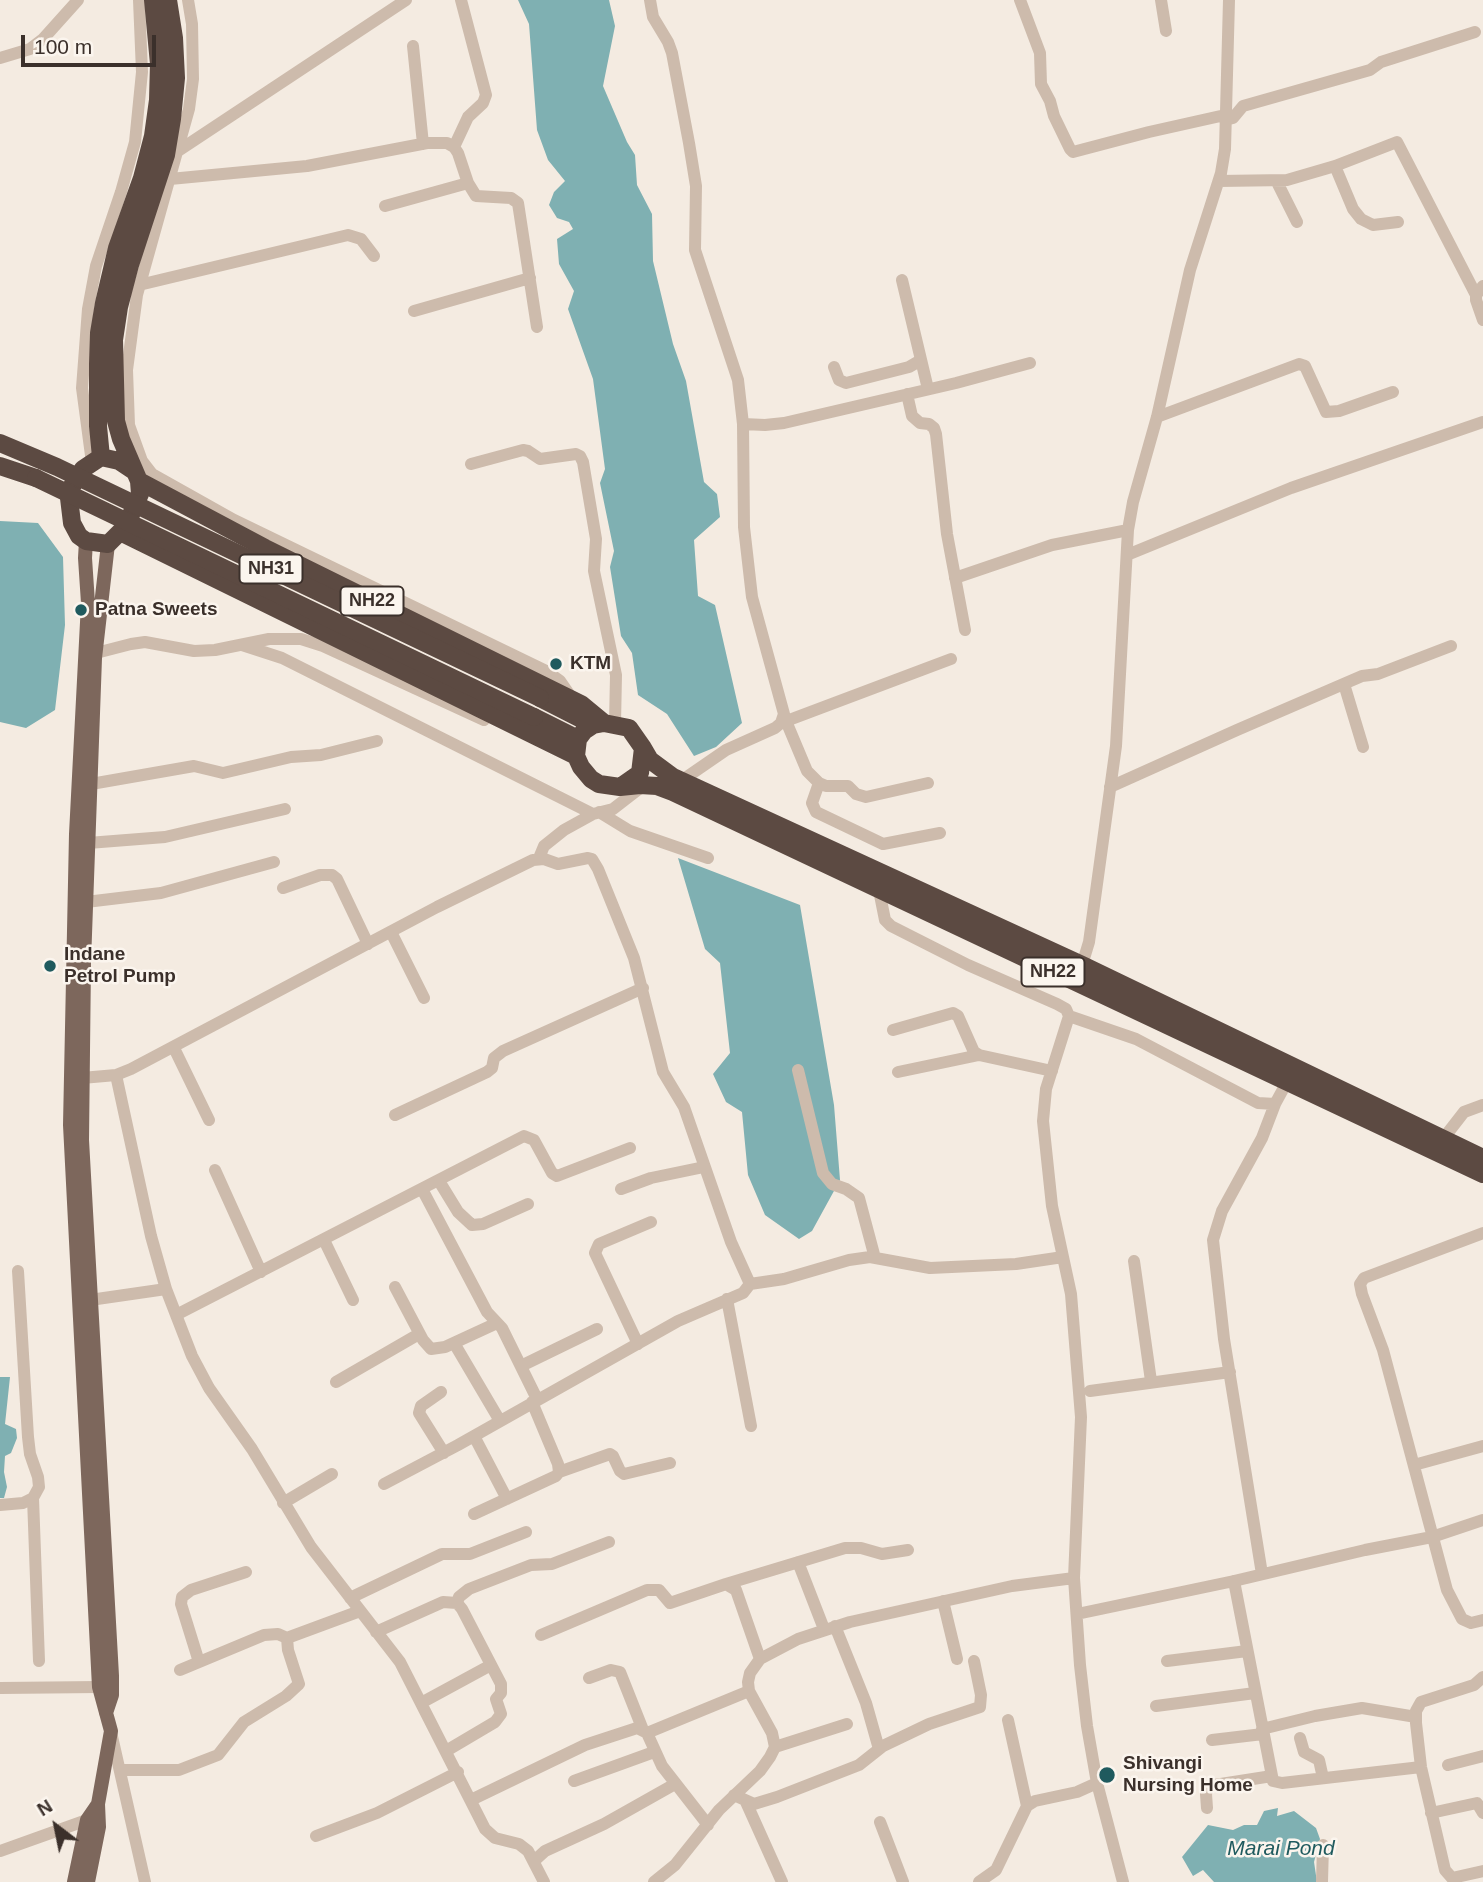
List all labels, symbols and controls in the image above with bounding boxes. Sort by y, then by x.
scale bar [24,21,159,65]
text: 100 m [34,35,92,58]
road number: NH31 [240,554,302,584]
road number: NH22 [340,586,404,616]
place label: Patna Sweets [95,599,217,621]
marker: Patna Sweets [73,602,89,618]
place label: KTM [570,653,611,675]
marker: KTM [548,656,564,672]
place label: Indane Petrol Pump [64,944,176,988]
marker: Indane Petrol Pump [42,958,58,974]
road number: NH22 [1021,958,1084,987]
place label: Shivangi Nursing Home [1123,1753,1253,1797]
marker: Shivangi Nursing Home [1097,1765,1117,1785]
north arrow [21,1791,91,1861]
text: N [33,1795,56,1820]
water label: Marai Pond [1227,1836,1335,1862]

